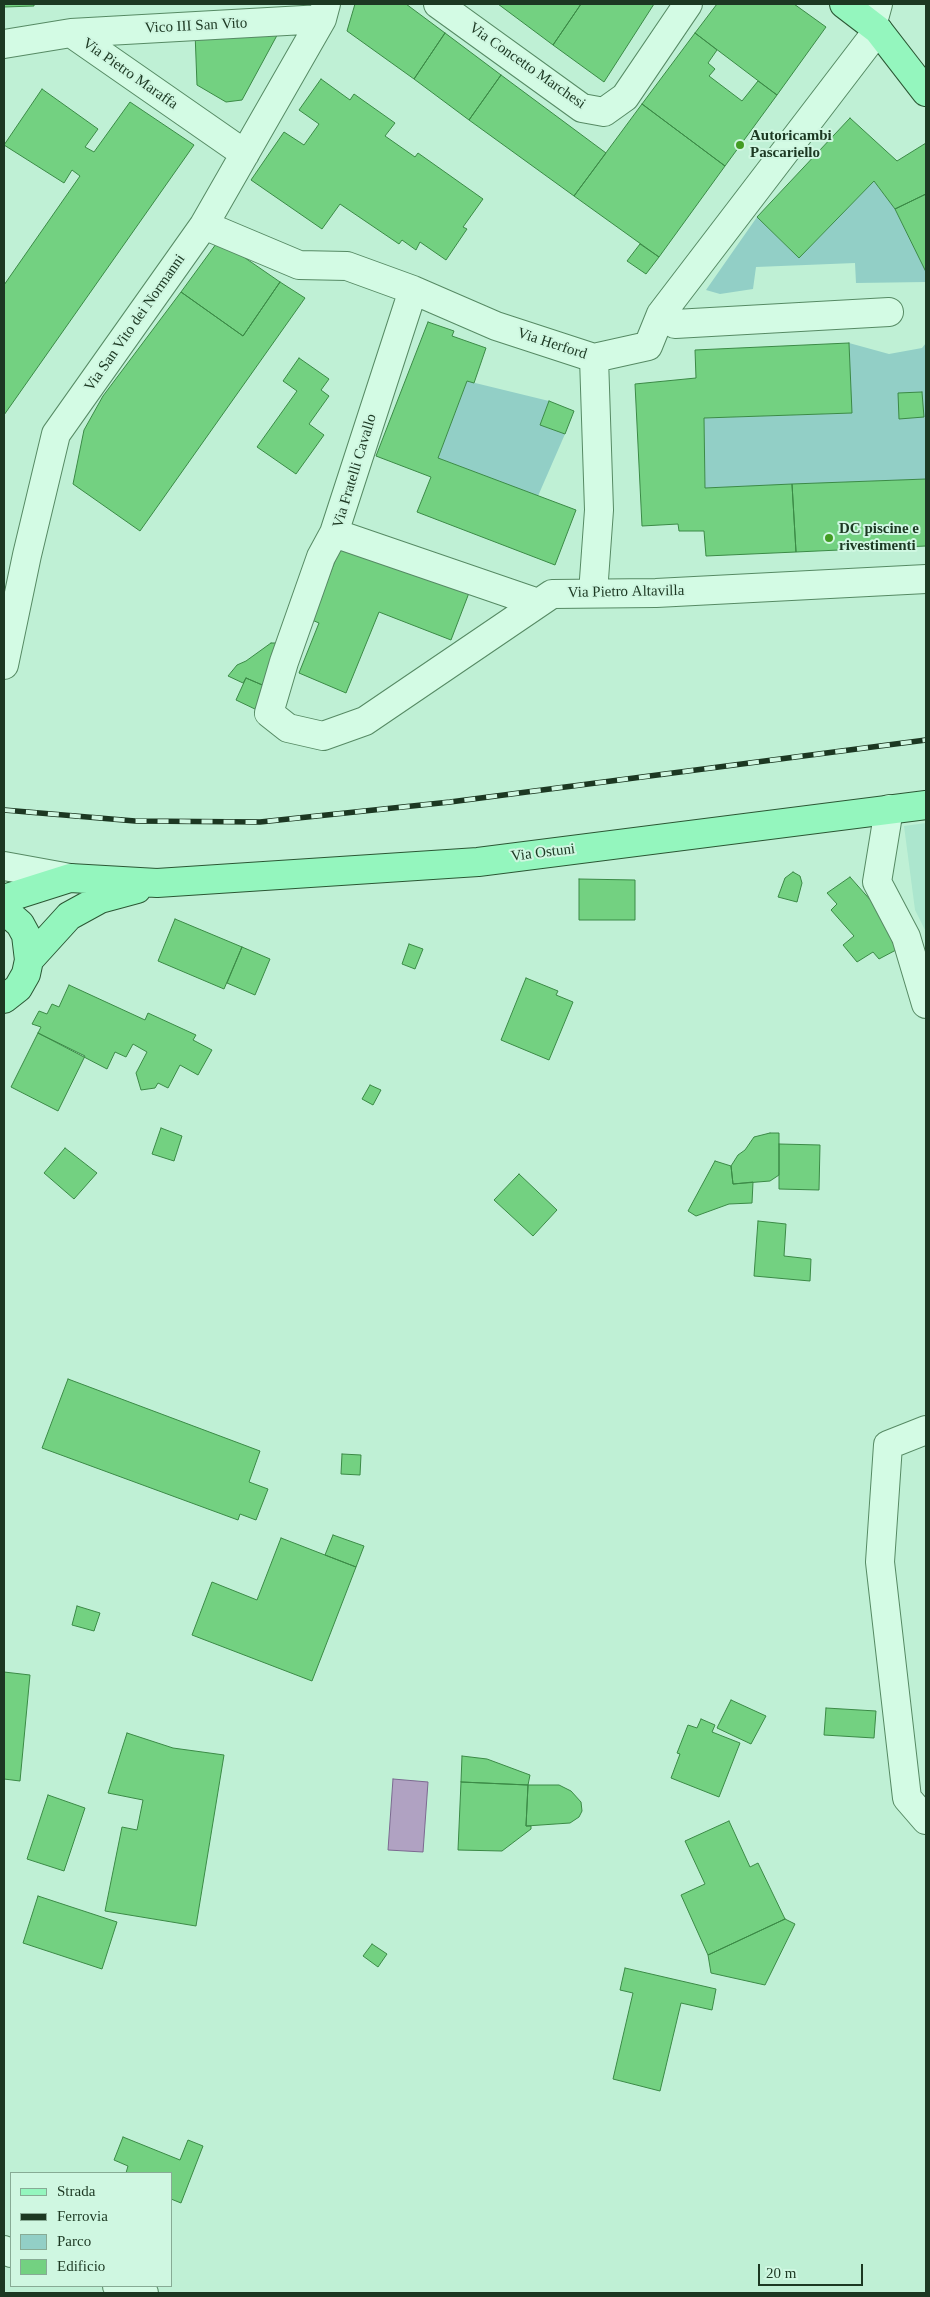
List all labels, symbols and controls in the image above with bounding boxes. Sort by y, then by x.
street label: Vico III San Vito [144,14,248,38]
street label: Via Concetto Marchesi [465,19,589,113]
street label: Via Pietro Maraffa [79,34,181,114]
place label: Autoricambi Pascariello [750,127,832,162]
marker: Autoricambi Pascariello [734,139,746,151]
street label: Via San Vito dei Normanni [81,251,189,395]
street label: Via Herford [515,324,589,364]
street label: Via Fratelli Cavallo [329,412,381,530]
place label: DC piscine e rivestimenti [839,520,919,555]
marker: DC piscine e rivestimenti [823,532,835,544]
street label: Via Pietro Altavilla [568,582,684,602]
street label: Via Ostuni [510,840,576,866]
legend [10,2172,172,2287]
text: Strada [57,2183,95,2199]
text: Ferrovia [57,2208,108,2224]
text: Parco [57,2233,91,2249]
scale bar [760,2254,865,2286]
text: Edificio [57,2258,105,2274]
text: 20 m [766,2265,796,2281]

